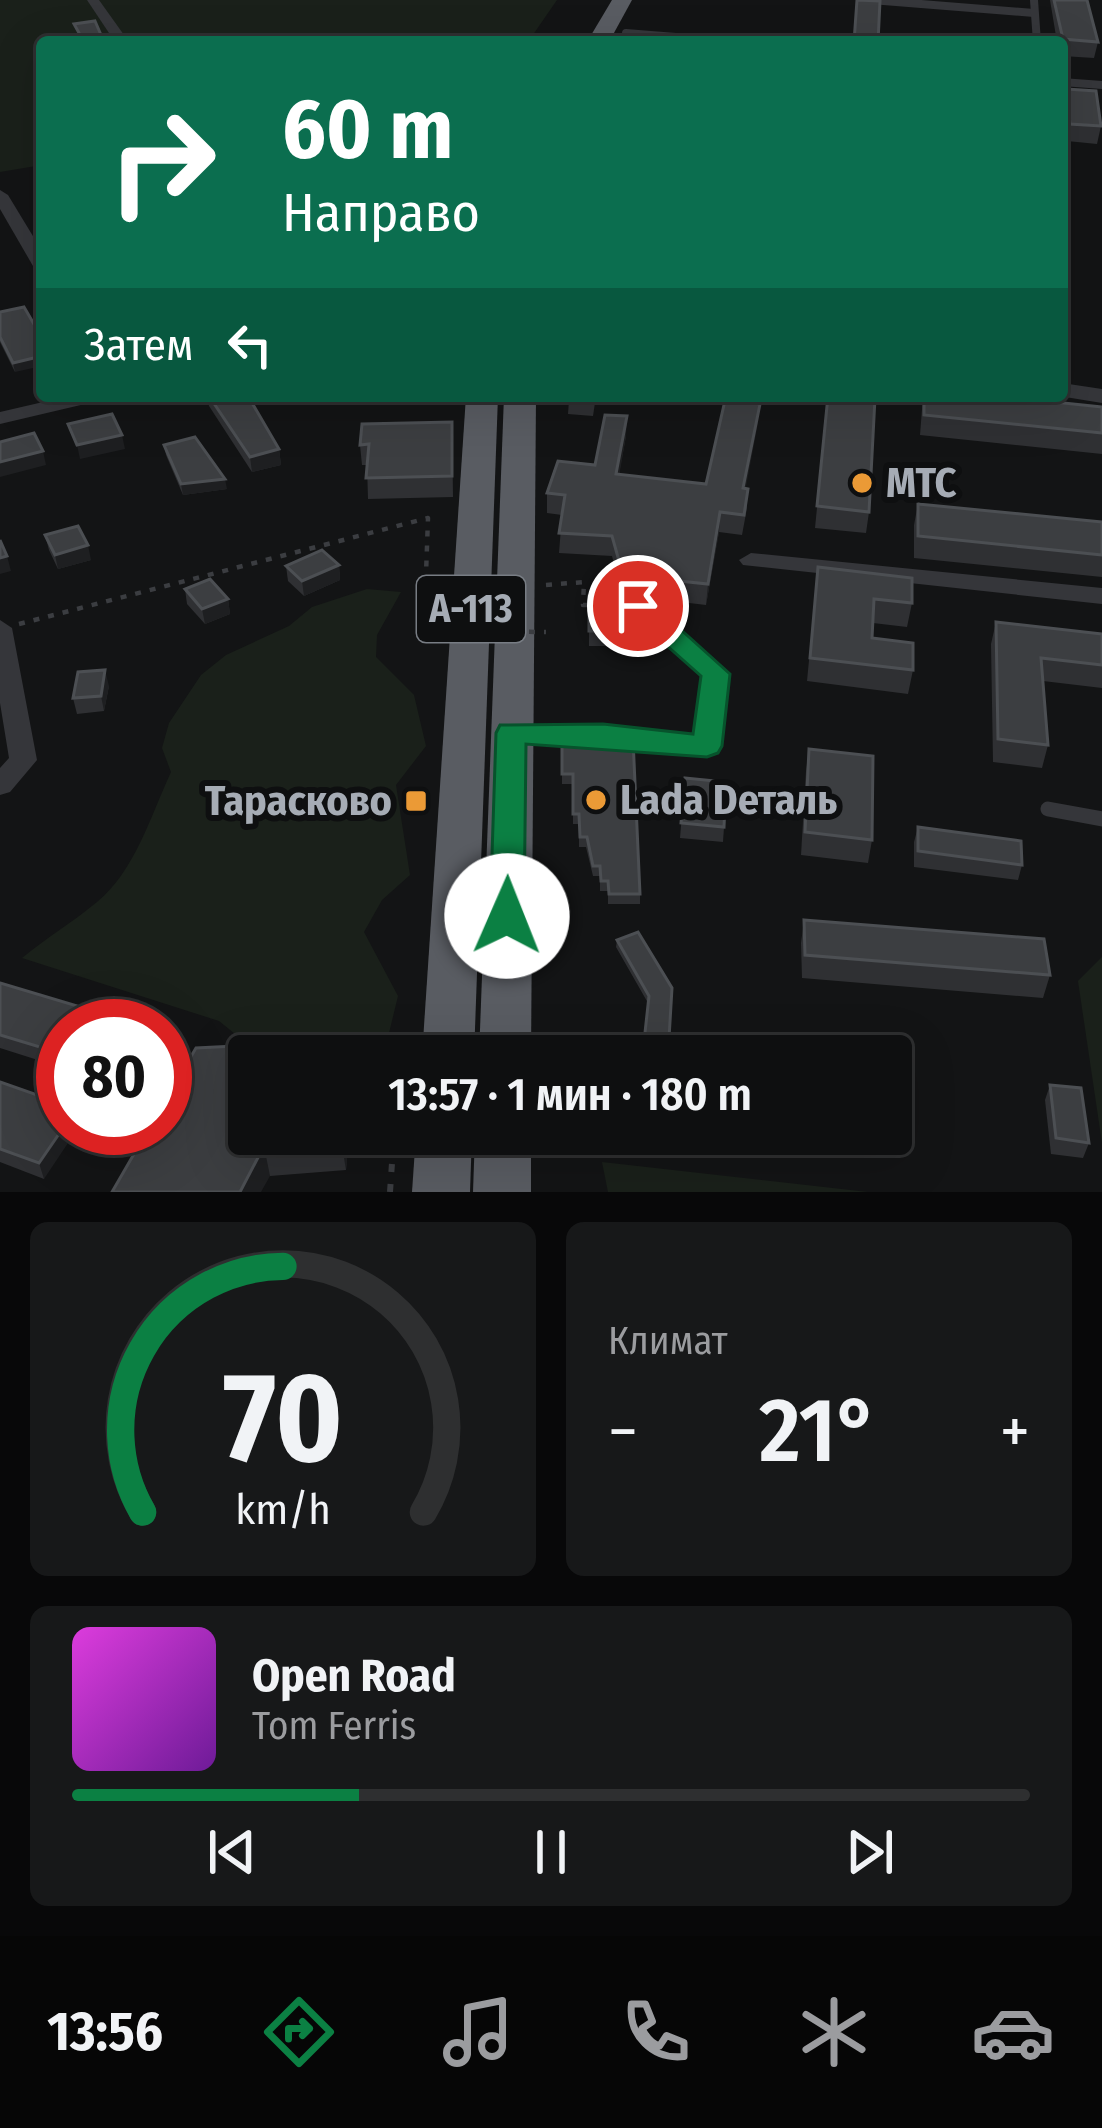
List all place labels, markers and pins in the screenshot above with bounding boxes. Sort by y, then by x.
place label: МТС [886,458,957,508]
marker: МТС [849,470,875,496]
pin [587,555,689,657]
place label: Lada Dеталь [620,775,837,825]
place label: Тарасково [205,776,392,826]
marker: Lada Dеталь [583,787,609,813]
marker: Тарасково [403,788,429,814]

